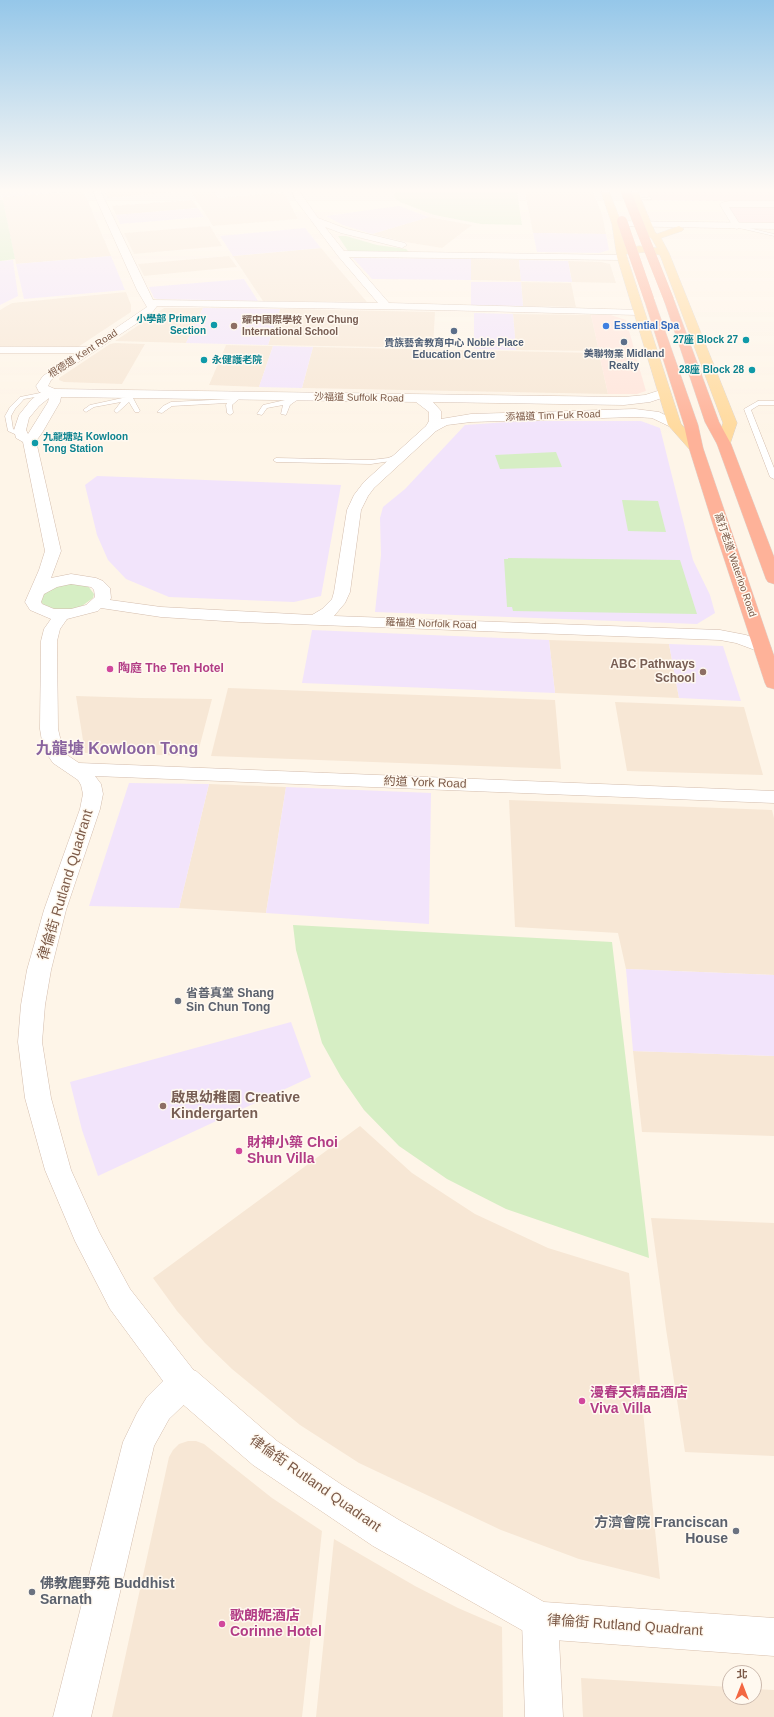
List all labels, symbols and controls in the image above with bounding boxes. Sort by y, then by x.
place label: 小學部 Primary Section [136,313,206,336]
place label: 耀中國際學校 Yew Chung International School [242,314,359,338]
marker: 小學部 Primary Section [209,320,219,330]
place label: Essential Spa [614,320,679,332]
marker: 耀中國際學校 Yew Chung International School [229,321,239,331]
marker: Essential Spa [601,321,611,331]
marker: 貴族藝舍教育中心 Noble Place Education Centre [449,326,459,336]
street label: 根德道 Kent Road [46,327,120,381]
place label: 27座 Block 27 [673,334,738,346]
marker: 27座 Block 27 [741,335,751,345]
place label: 貴族藝舍教育中心 Noble Place Education Centre [384,337,524,360]
marker: 美聯物業 Midland Realty [619,337,629,347]
place label: 美聯物業 Midland Realty [584,348,664,372]
place label: 永健護老院 [212,354,262,366]
marker: 永健護老院 [199,355,209,365]
place label: 28座 Block 28 [679,364,744,376]
marker: 28座 Block 28 [747,365,757,375]
street label: 沙福道 Suffolk Road [314,391,404,405]
street label: 添福道 Tim Fuk Road [505,408,601,424]
place label: 九龍塘站 Kowloon Tong Station [43,431,128,454]
marker: 九龍塘站 Kowloon Tong Station [30,438,40,448]
street label: 窩打老道 Waterloo Road [712,511,758,619]
street label: 羅福道 Norfolk Road [385,616,477,632]
place label: ABC Pathways School [610,658,695,686]
place label: 陶庭 The Ten Hotel [118,662,224,676]
marker: 陶庭 The Ten Hotel [105,664,115,674]
marker: ABC Pathways School [698,667,708,677]
district label: 九龍塘 Kowloon Tong [36,740,198,760]
street label: 約道 York Road [383,774,467,792]
street label: 律倫街 Rutland Quadrant [35,808,97,962]
place label: 省善真堂 Shang Sin Chun Tong [186,987,274,1015]
marker: 省善真堂 Shang Sin Chun Tong [173,996,183,1006]
place label: 啟思幼稚園 Creative Kindergarten [171,1090,300,1122]
marker: 啟思幼稚園 Creative Kindergarten [158,1101,168,1111]
place label: 財神小築 Choi Shun Villa [247,1135,338,1168]
marker: 財神小築 Choi Shun Villa [234,1146,244,1156]
place label: 漫春天精品酒店 Viva Villa [590,1385,688,1418]
marker: 漫春天精品酒店 Viva Villa [577,1396,587,1406]
street label: 律倫街 Rutland Quadrant [246,1432,384,1536]
place label: 方濟會院 Franciscan House [594,1515,728,1548]
marker: 方濟會院 Franciscan House [731,1526,741,1536]
place label: 佛教鹿野苑 Buddhist Sarnath [40,1576,175,1608]
marker: 佛教鹿野苑 Buddhist Sarnath [27,1587,37,1597]
place label: 歌朗妮酒店 Corinne Hotel [230,1608,322,1640]
street label: 律倫街 Rutland Quadrant [546,1612,704,1640]
marker: 歌朗妮酒店 Corinne Hotel [217,1619,227,1629]
north arrow [722,1665,762,1705]
text: 北 [737,1668,748,1680]

